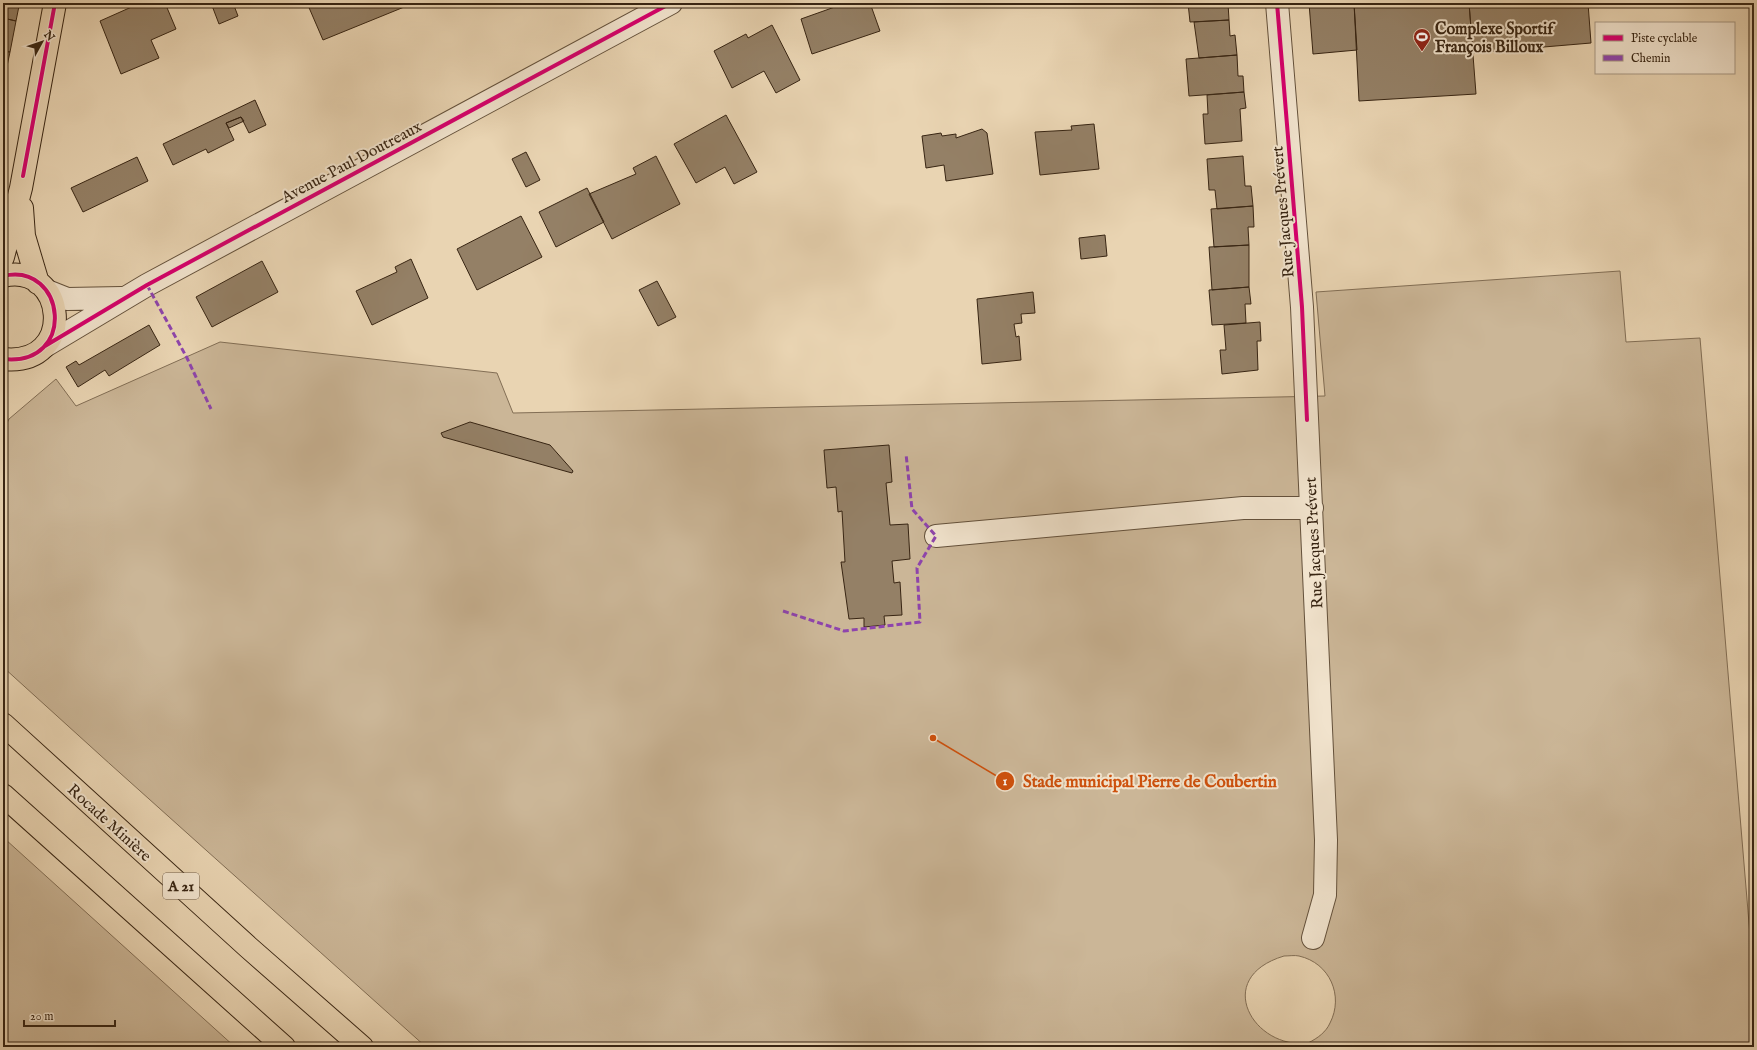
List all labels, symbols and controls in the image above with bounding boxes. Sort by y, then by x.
place label: Complexe Sportif François Billoux [1435,20,1556,58]
north arrow [22,22,62,62]
legend [1595,22,1735,74]
text: N [40,27,58,45]
sports icon: Complexe Sportif François Billoux [1412,27,1432,52]
text: Piste cyclable [1631,31,1698,46]
text: Chemin [1631,51,1671,66]
street label: Avenue Paul Doutreaux [277,117,426,209]
street label: Rue Jacques Prévert [1268,145,1300,278]
street label: Rue Jacques Prévert [1302,476,1328,609]
callout: Stade municipal Pierre de Coubertin [995,767,1285,796]
text: Stade municipal Pierre de Coubertin [1023,772,1277,793]
text: 1 [1003,774,1008,789]
street label: Rocade Minière [62,780,155,867]
road number: A 21 [163,873,199,899]
scale bar [24,1002,115,1028]
text: 20 m [30,1009,53,1024]

